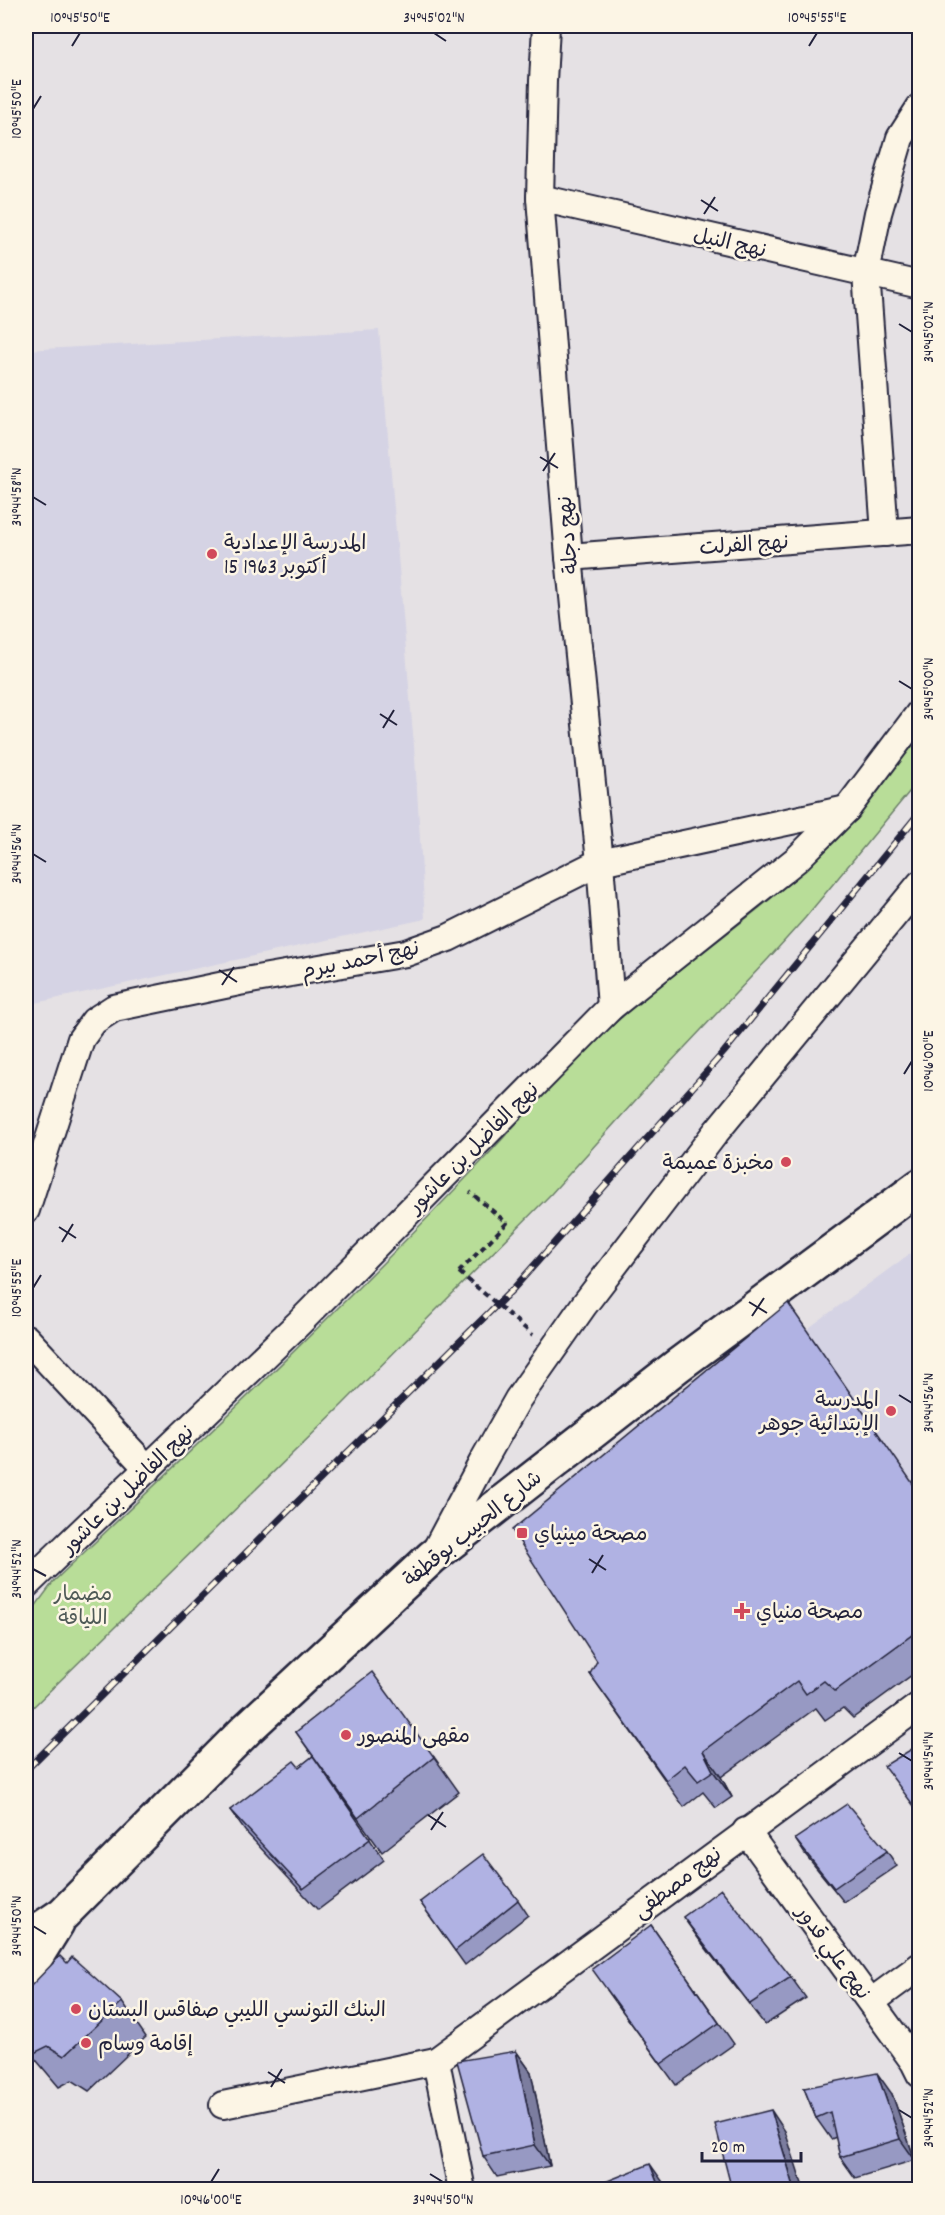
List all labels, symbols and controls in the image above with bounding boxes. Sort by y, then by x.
text: 10°45'50"E [50,8,110,30]
text: 34°45'02"N [403,8,465,30]
text: 10°45'55"E [788,8,846,30]
text: 10°45'50"E [7,79,29,139]
street label: نهج النيل [690,222,769,268]
text: 34°45'02"N [919,301,941,363]
text: 34°44'58"N [7,468,29,526]
street label: نهج دجلة [552,494,588,575]
street label: نهج الفرلت [698,529,790,565]
place label: المدرسة الإعدادية 15 أكتوبر 1963 [224,530,366,584]
marker: المدرسة الإعدادية 15 أكتوبر 1963 [205,547,219,561]
text: 34°45'00"N [919,658,941,720]
text: 34°44'56"N [7,824,29,884]
street label: نهج أحمد بيرم [299,935,422,989]
text: 10°46'00"E [919,1030,941,1092]
street label: نهج الفاضل بن عاشور [401,1077,548,1223]
place label: مخبزة عميمة [663,1150,774,1180]
marker: مخبزة عميمة [779,1155,793,1169]
text: 10°45'55"E [7,1259,29,1317]
text: 34°44'56"N [919,1373,941,1433]
place label: المدرسة الإبتدائية جوهر [757,1387,879,1441]
marker: المدرسة الإبتدائية جوهر [884,1404,898,1418]
street label: نهج الفاضل بن عاشور [54,1420,203,1564]
street label: شارع الحبيب بوقطفة [398,1465,550,1596]
place label: مصحة مينياي [534,1521,648,1551]
marker: مصحة مينياي [515,1526,529,1540]
text: 34°44'52"N [7,1539,29,1599]
park label: مضمار اللياقة [53,1581,112,1635]
place label: مصحة منياي [756,1599,863,1629]
marker: مصحة منياي [733,1602,751,1620]
place label: مقهى المنصور [356,1723,470,1753]
marker: مقهى المنصور [339,1728,353,1742]
text: 34°44'54"N [919,1731,941,1791]
street label: نهج مصطفى [628,1841,729,1928]
text: 34°44'50"N [7,1896,29,1956]
street label: نهج علي قدور [785,1899,876,2008]
place label: البنك التونسي الليبي صفاقس البستان [88,1997,386,2028]
marker: البنك التونسي الليبي صفاقس البستان [69,2002,83,2016]
place label: إقامة وسام [98,2031,193,2061]
marker: إقامة وسام [79,2036,93,2050]
text: 34°44'52"N [919,2088,941,2148]
scale bar [702,2125,801,2163]
text: 20 m [711,2136,745,2161]
text: 10°46'00"E [180,2190,242,2212]
text: 34°44'50"N [413,2190,473,2212]

